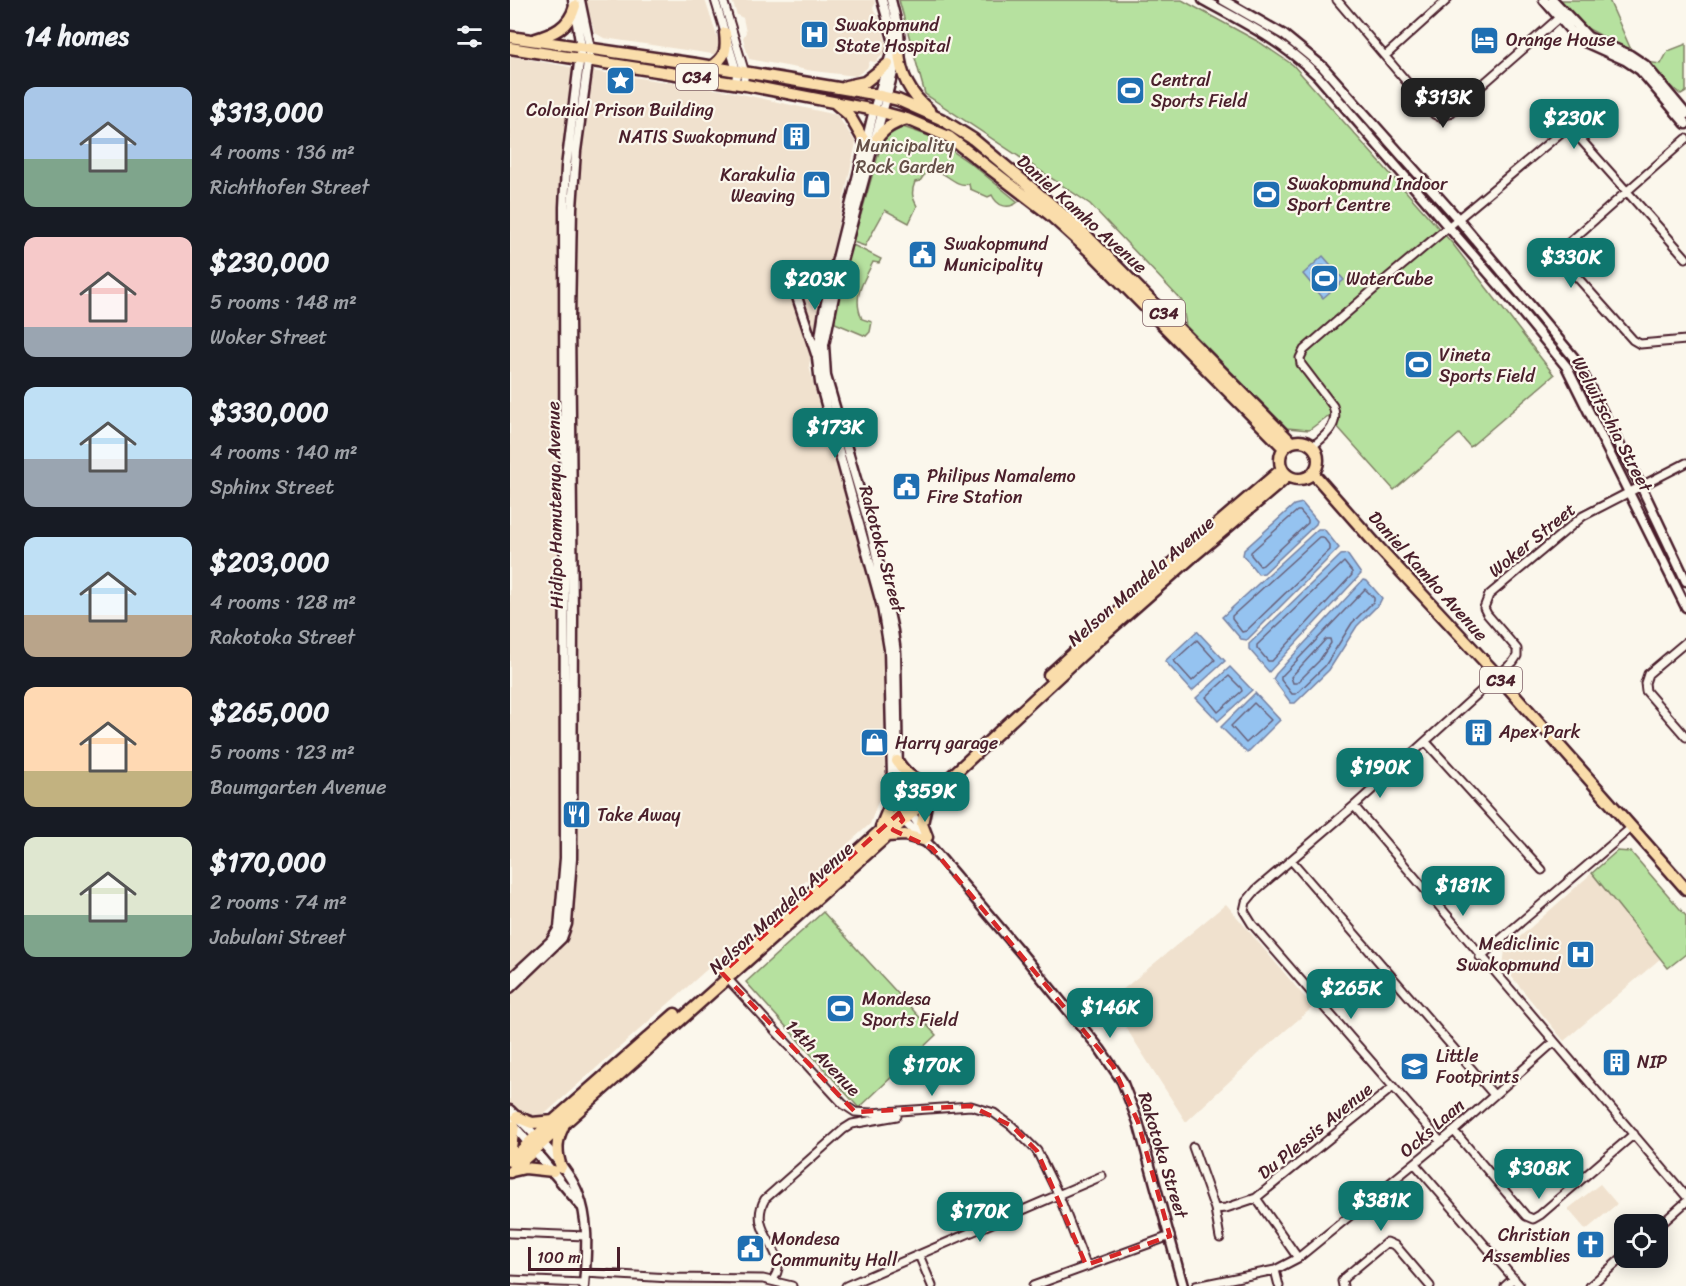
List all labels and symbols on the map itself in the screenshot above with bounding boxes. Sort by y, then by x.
place label: Swakopmund State Hospital [835,9,951,62]
hospital icon: Swakopmund State Hospital [798,19,830,51]
hotel icon: Orange House [1469,24,1501,56]
place label: Orange House [1506,24,1616,56]
road number: C34 [676,64,718,90]
place label: Central Sports Field [1151,64,1248,117]
place icon: Colonial Prison Building [604,65,636,97]
sports icon: Central Sports Field [1114,74,1146,106]
pin: $313K [1401,78,1485,129]
place label: Colonial Prison Building [526,94,714,126]
pin: $230K [1532,99,1616,150]
place label: NATIS Swakopmund [619,121,778,153]
building icon: NATIS Swakopmund [781,121,813,153]
park label: Municipality Rock Garden [856,130,955,183]
street label: Daniel Kamho Avenue [1009,146,1155,282]
place label: Karakulia Weaving [720,159,796,212]
place label: Swakopmund Indoor Sport Centre [1287,168,1449,221]
shop icon: Karakulia Weaving [800,169,832,201]
sports icon: Swakopmund Indoor Sport Centre [1250,178,1282,210]
place label: Swakopmund Municipality [944,228,1049,281]
public building icon: Swakopmund Municipality [907,238,939,270]
pin: $330K [1529,238,1613,289]
pin: $203K [773,260,857,311]
sports icon: WaterCube [1309,263,1341,295]
place label: WaterCube [1346,263,1433,295]
road number: C34 [1143,300,1185,326]
place label: Vineta Sports Field [1439,339,1536,392]
sports icon: Vineta Sports Field [1402,349,1434,381]
street label: Welwitschia Street [1563,350,1662,498]
street label: Hidipo Hamutenya Avenue [537,401,573,609]
pin: $173K [793,408,877,459]
place label: Philipus Namalemo Fire Station [927,460,1076,513]
public building icon: Philipus Namalemo Fire Station [890,470,922,502]
street label: Rakotoka Street [850,482,915,617]
street label: Woker Street [1481,494,1583,586]
street label: Daniel Kamho Avenue [1360,503,1496,649]
street label: Nelson Mandela Avenue [1060,508,1222,654]
road number: C34 [1480,667,1522,693]
building icon: Apex Park [1462,716,1494,748]
place label: Apex Park [1498,716,1581,748]
shop icon: Harry garage [858,727,890,759]
place label: Harry garage [895,727,998,759]
pin: $190K [1338,748,1422,799]
pin: $359K [883,772,967,823]
restaurant icon: Take Away [560,799,592,831]
place label: Take Away [597,799,681,831]
street label: Nelson Mandela Avenue [701,833,861,983]
pin: $181K [1421,866,1505,917]
place label: Mediclinic Swakopmund [1456,928,1562,981]
hospital icon: Mediclinic Swakopmund [1565,938,1597,970]
pin: $265K [1309,969,1393,1020]
place label: Mondesa Sports Field [862,983,959,1036]
pin: $146K [1068,988,1152,1039]
sports icon: Mondesa Sports Field [825,993,857,1025]
street label: 14th Avenue [777,1011,869,1105]
place label: Little Footprints [1436,1040,1519,1093]
pin: $170K [890,1046,974,1097]
building icon: NIP [1600,1046,1632,1078]
place label: NIP [1637,1046,1668,1078]
school or university icon: Little Footprints [1399,1050,1431,1082]
street label: Du Plessis Avenue [1250,1074,1380,1188]
street label: Rakotoka Street [1129,1088,1198,1223]
street label: Ocks Laan [1392,1090,1472,1166]
pin: $308K [1497,1149,1581,1200]
pin: $381K [1339,1181,1423,1232]
pin: $170K [938,1192,1022,1243]
place label: Christian Assemblies [1482,1219,1571,1272]
place label: Mondesa Community Hall [771,1223,898,1276]
church icon: Christian Assemblies [1575,1229,1607,1261]
public building icon: Mondesa Community Hall [734,1233,766,1265]
scale bar [528,1244,620,1272]

